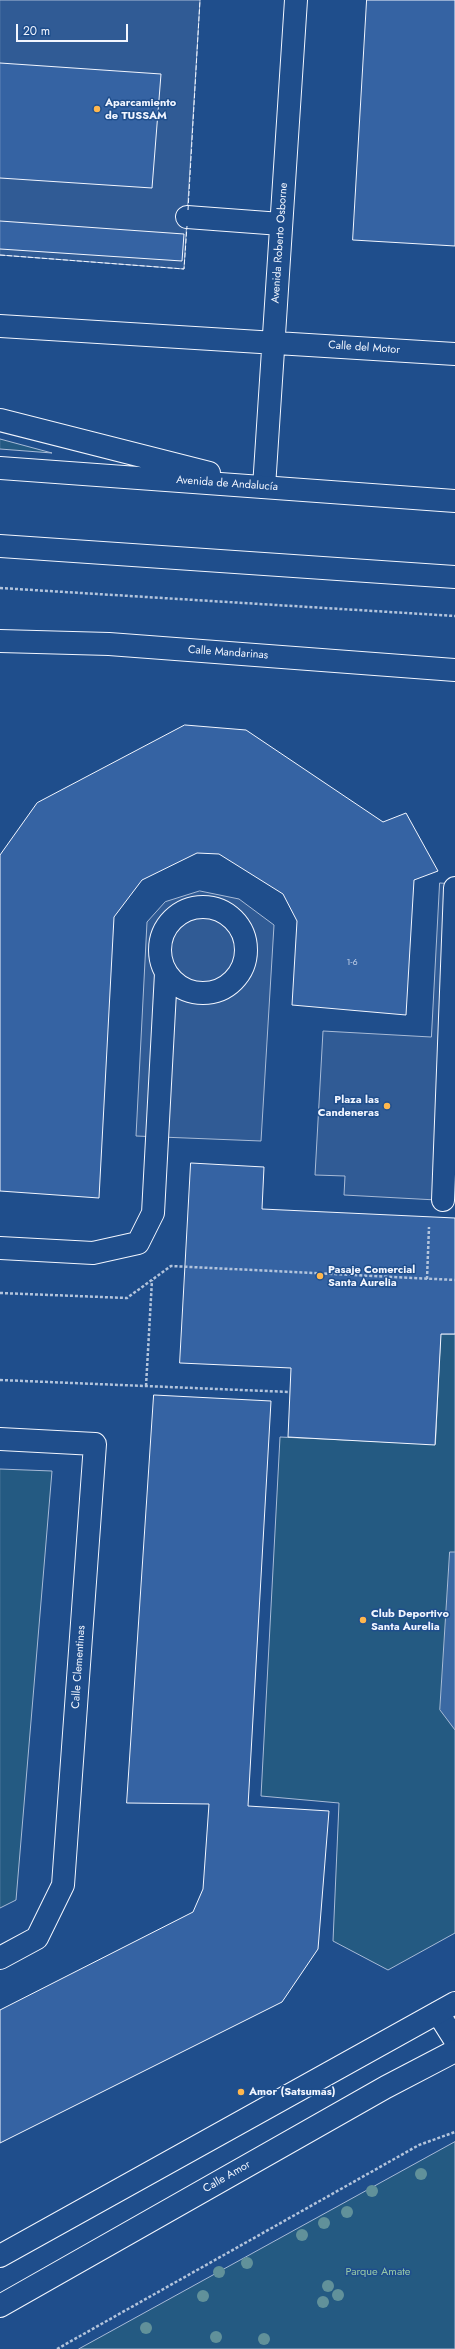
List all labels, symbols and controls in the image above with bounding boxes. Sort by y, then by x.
scale bar [18,16,130,42]
text: 20 m [23,22,50,40]
place label: Aparcamiento de TUSSAM [105,96,176,122]
marker: Aparcamiento de TUSSAM [92,104,102,114]
street label: Avenida Roberto Osborne [269,182,291,304]
street label: Calle del Motor [328,339,400,357]
street label: Avenida de Andalucía [176,474,278,494]
street label: Calle Mandarinas [187,644,269,662]
house number: 1-6 [346,958,358,968]
place label: Plaza las Candeneras [318,1093,379,1119]
marker: Plaza las Candeneras [382,1101,392,1111]
place label: Pasaje Comercial Santa Aurelia [328,1263,415,1289]
marker: Pasaje Comercial Santa Aurelia [315,1271,325,1281]
place label: Club Deportivo Santa Aurelia [371,1607,449,1633]
marker: Club Deportivo Santa Aurelia [358,1615,368,1625]
street label: Calle Clementinas [70,1625,88,1709]
place label: Amor (Satsumas) [249,2085,336,2099]
marker: Amor (Satsumas) [236,2087,246,2097]
street label: Calle Amor [201,2158,253,2196]
park label: Parque Amate [345,2265,411,2279]

